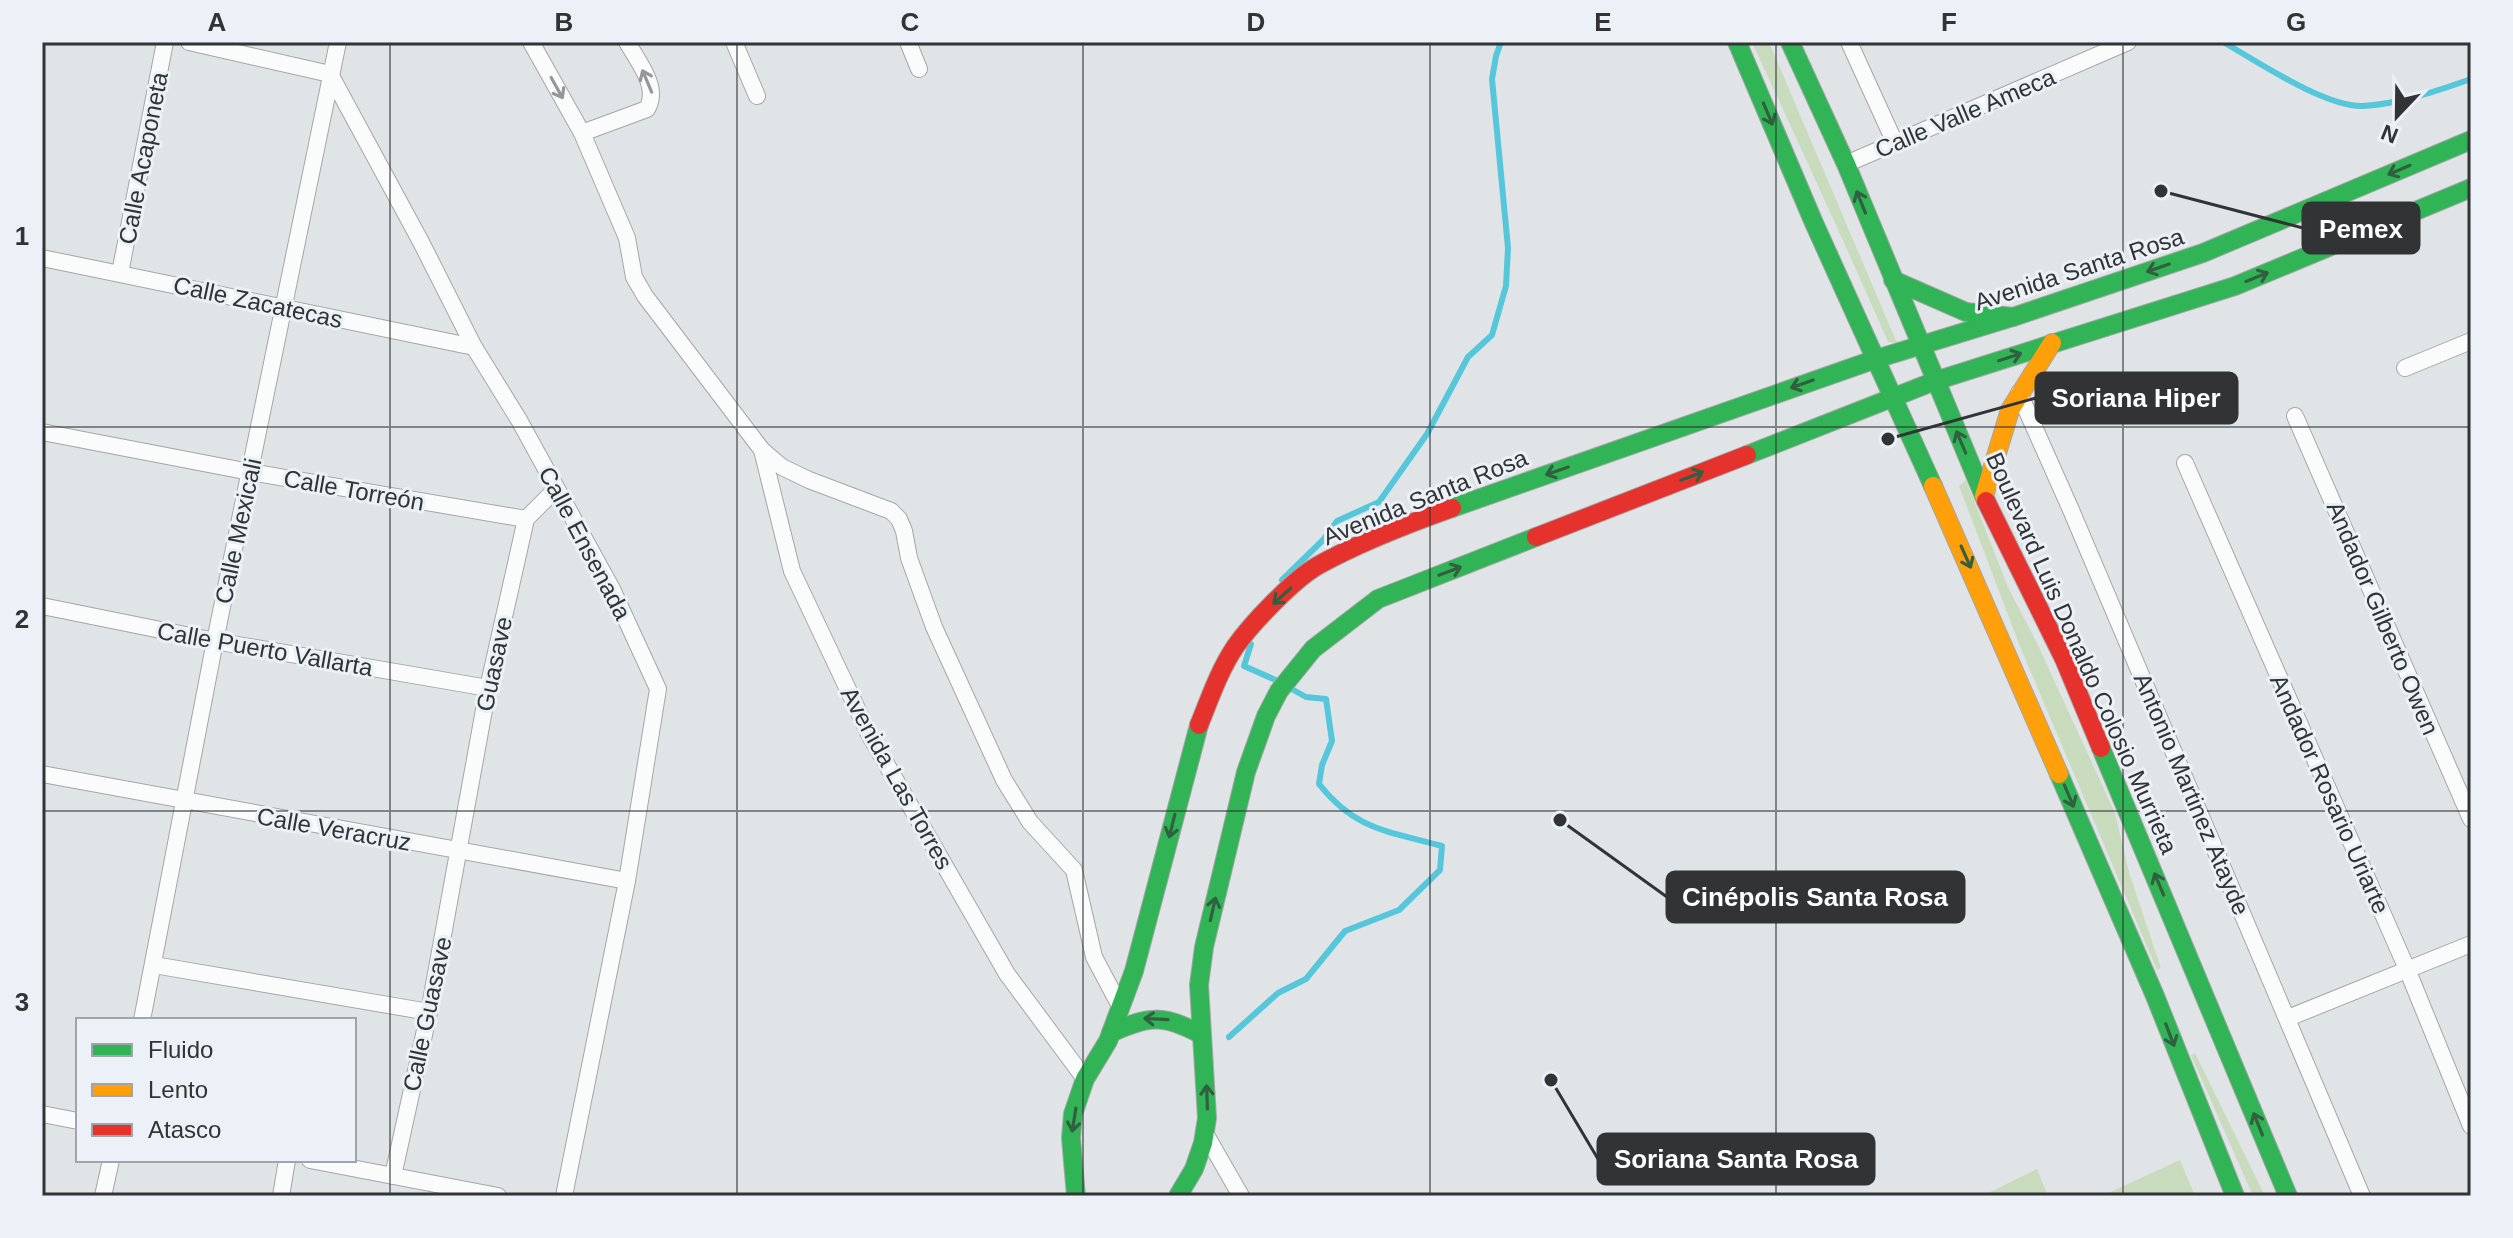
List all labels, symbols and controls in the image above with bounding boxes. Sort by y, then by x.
text: A [208,7,227,37]
text: B [555,7,573,37]
text: C [901,7,920,37]
text: D [1247,7,1265,37]
text: E [1594,7,1612,37]
text: F [1941,7,1957,37]
text: G [2286,7,2306,37]
street label: Calle Valle Ameca [1871,63,2060,163]
street label: Calle Acaponeta [113,69,173,246]
one-way arrow [638,69,653,94]
one-way arrow [550,75,565,99]
north arrow [2357,76,2437,156]
one-way arrow [1762,101,1776,126]
text: N [2378,120,2402,149]
one-way arrow [2387,164,2412,179]
one-way arrow [1853,190,1868,215]
callout: Pemex [2303,203,2419,253]
text: Pemex [2319,214,2403,244]
text: 1 [15,221,29,251]
street label: Avenida Santa Rosa [1971,222,2188,316]
one-way arrow [2146,261,2171,276]
one-way arrow [2244,268,2269,283]
street label: Calle Zacatecas [171,271,345,333]
one-way arrow [1996,349,2022,364]
callout: Soriana Hiper [2036,373,2237,423]
one-way arrow [1790,378,1815,393]
text: Soriana Hiper [2051,383,2221,413]
one-way arrow [1953,430,1968,455]
street label: Avenida Santa Rosa [1319,443,1532,550]
street label: Boulevard Luis Donaldo Colosio Murrieta [1981,448,2183,858]
street label: Calle Mexicali [209,456,267,606]
street label: Calle Ensenada [533,462,637,625]
street label: Calle Torreón [282,464,426,516]
one-way arrow [1545,464,1570,479]
one-way arrow [1679,468,1704,482]
street label: Andador Gilberto Owen [2322,497,2444,739]
one-way arrow [1959,545,1974,569]
one-way arrow [1437,563,1462,577]
one-way arrow [1272,586,1292,604]
text: 2 [15,604,29,634]
street label: Guasave [471,614,517,714]
street label: Calle Puerto Vallarta [155,617,375,681]
street label: Antonio Martinez Atayde [2129,669,2255,919]
street label: Andador Rosario Uriarte [2265,670,2395,918]
street label: Avenida Las Torres [836,682,958,874]
one-way arrow [2062,784,2077,808]
street label: Calle Veracruz [255,802,413,856]
one-way arrow [1163,812,1178,838]
callout: Cinépolis Santa Rosa [1667,872,1964,922]
one-way arrow [2150,872,2165,897]
text: Cinépolis Santa Rosa [1682,882,1948,912]
one-way arrow [1207,897,1222,922]
street label: Calle Guasave [397,934,457,1094]
text: 3 [15,987,29,1017]
one-way arrow [1143,1012,1170,1027]
legend [76,1018,356,1162]
one-way arrow [2164,1022,2178,1047]
text: Fluido [148,1036,213,1063]
text: Lento [148,1076,208,1103]
one-way arrow [1200,1084,1215,1111]
one-way arrow [1065,1107,1080,1132]
one-way arrow [2250,1112,2265,1137]
text: Atasco [148,1116,221,1143]
callout: Soriana Santa Rosa [1598,1134,1874,1184]
text: Soriana Santa Rosa [1614,1144,1859,1174]

